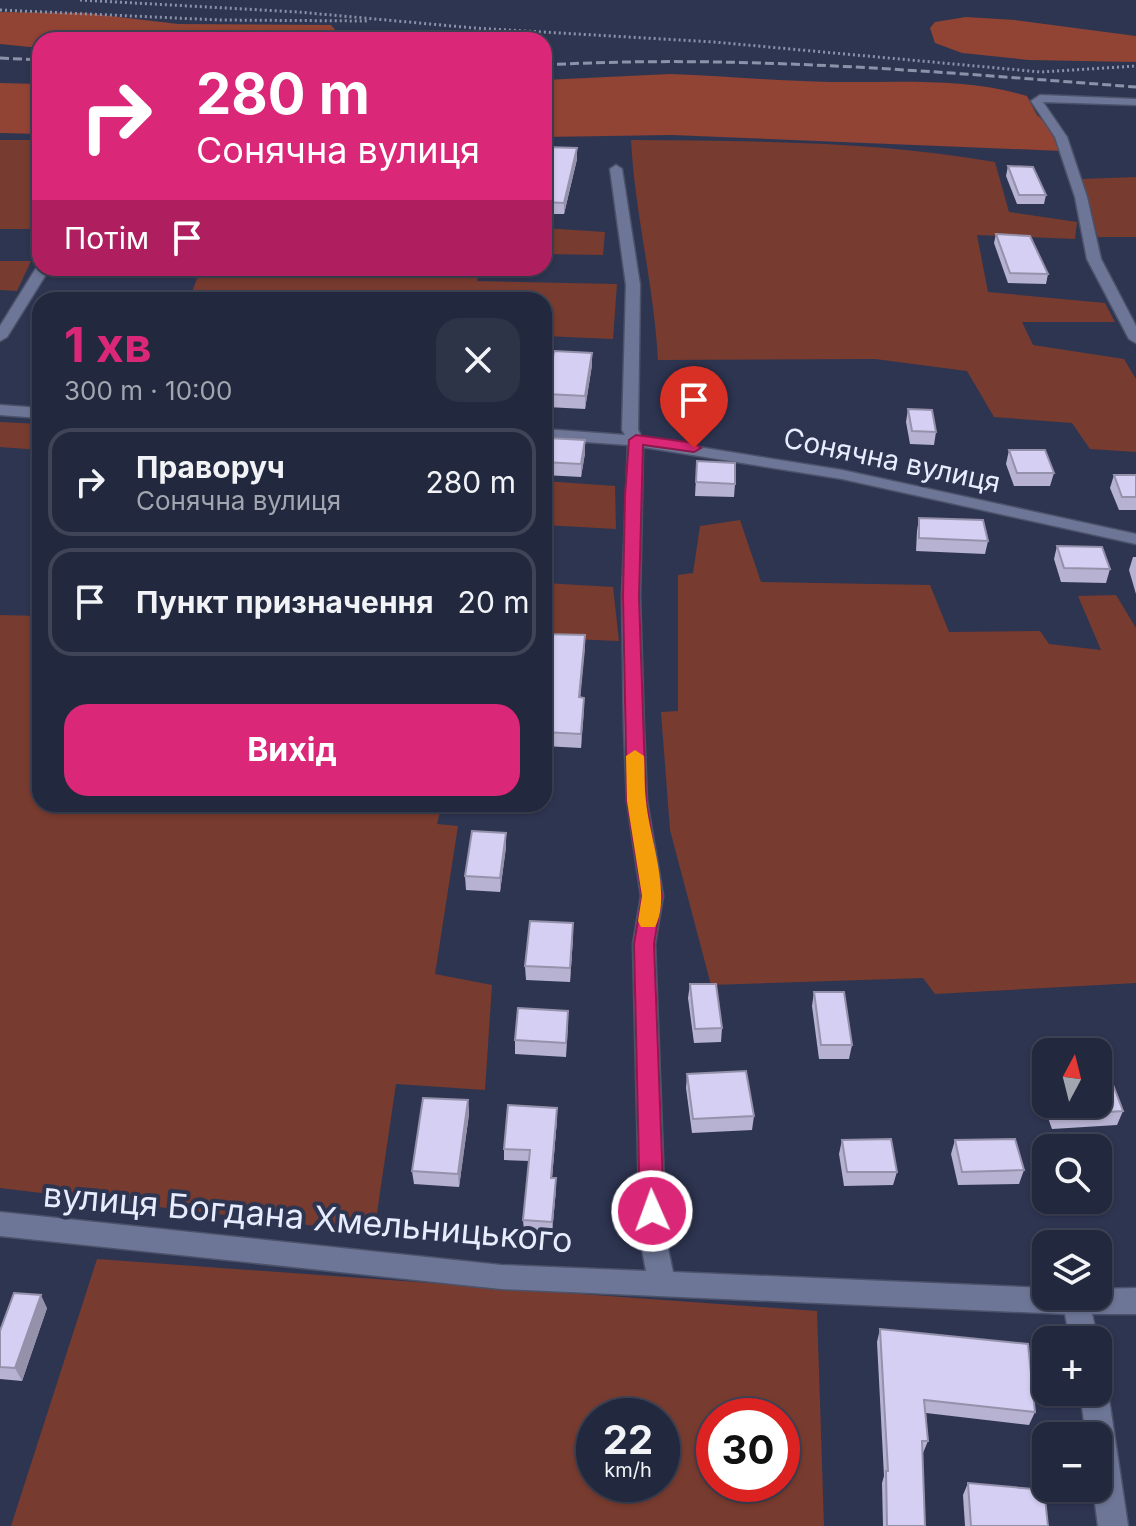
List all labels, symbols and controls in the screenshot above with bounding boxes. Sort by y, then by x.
text: 280 m [196,60,370,128]
icon: right [64,64,168,168]
text: Сонячна вулиця [196,128,480,172]
icon: arrive [165,216,209,260]
text: Потім [64,220,149,256]
text: 1 хв [64,315,152,374]
button: close [436,318,520,402]
pin [660,366,728,448]
text: 300 m · 10:00 [64,375,232,406]
icon: arrive [672,378,716,422]
street label: Сонячна вулиця [780,420,1004,500]
text: Праворуч [136,449,285,485]
icon: right [68,460,112,504]
text: 280 m [426,464,516,500]
text: Сонячна вулиця [136,485,341,516]
icon: arrive [68,580,112,624]
text: Пункт призначення [136,584,434,620]
text: 20 m [458,584,530,620]
button: Вихід [64,704,520,796]
north arrow [1032,1038,1112,1118]
map controls [1032,1038,1112,1502]
button: search [1032,1134,1112,1214]
position arrow [610,1169,694,1253]
street label: вулиця Богдана Хмельницького [41,1173,575,1261]
button: layers [1032,1230,1112,1310]
button: + [1032,1326,1112,1406]
speed limit sign: 30 [696,1398,800,1502]
text: 22 [603,1415,653,1464]
button: − [1032,1422,1112,1502]
text: km/h [604,1458,652,1482]

